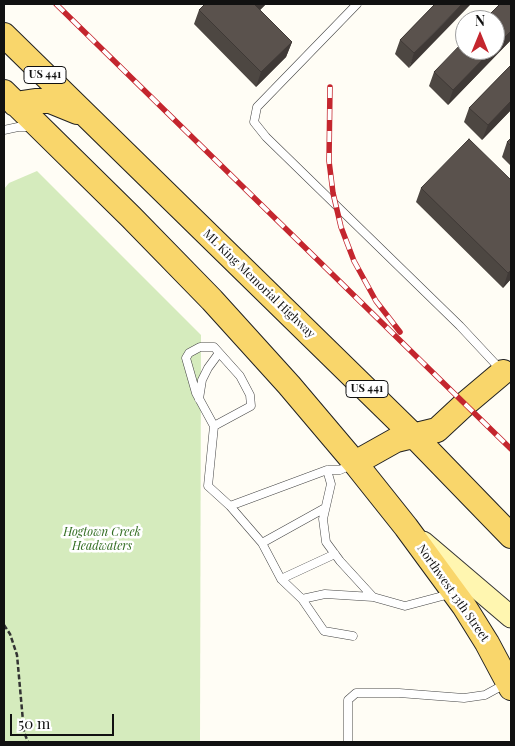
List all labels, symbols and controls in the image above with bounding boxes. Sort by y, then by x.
north arrow [455,10,505,60]
text: N [475,11,485,30]
road number: US 441 [24,66,66,84]
street label: ML King Memorial Highway [200,227,318,341]
road number: US 441 [346,380,388,398]
park label: Hogtown Creek Headwaters [63,525,141,553]
street label: Northwest 13th Street [414,542,492,644]
scale bar [12,704,116,736]
text: 50 m [18,713,50,733]

